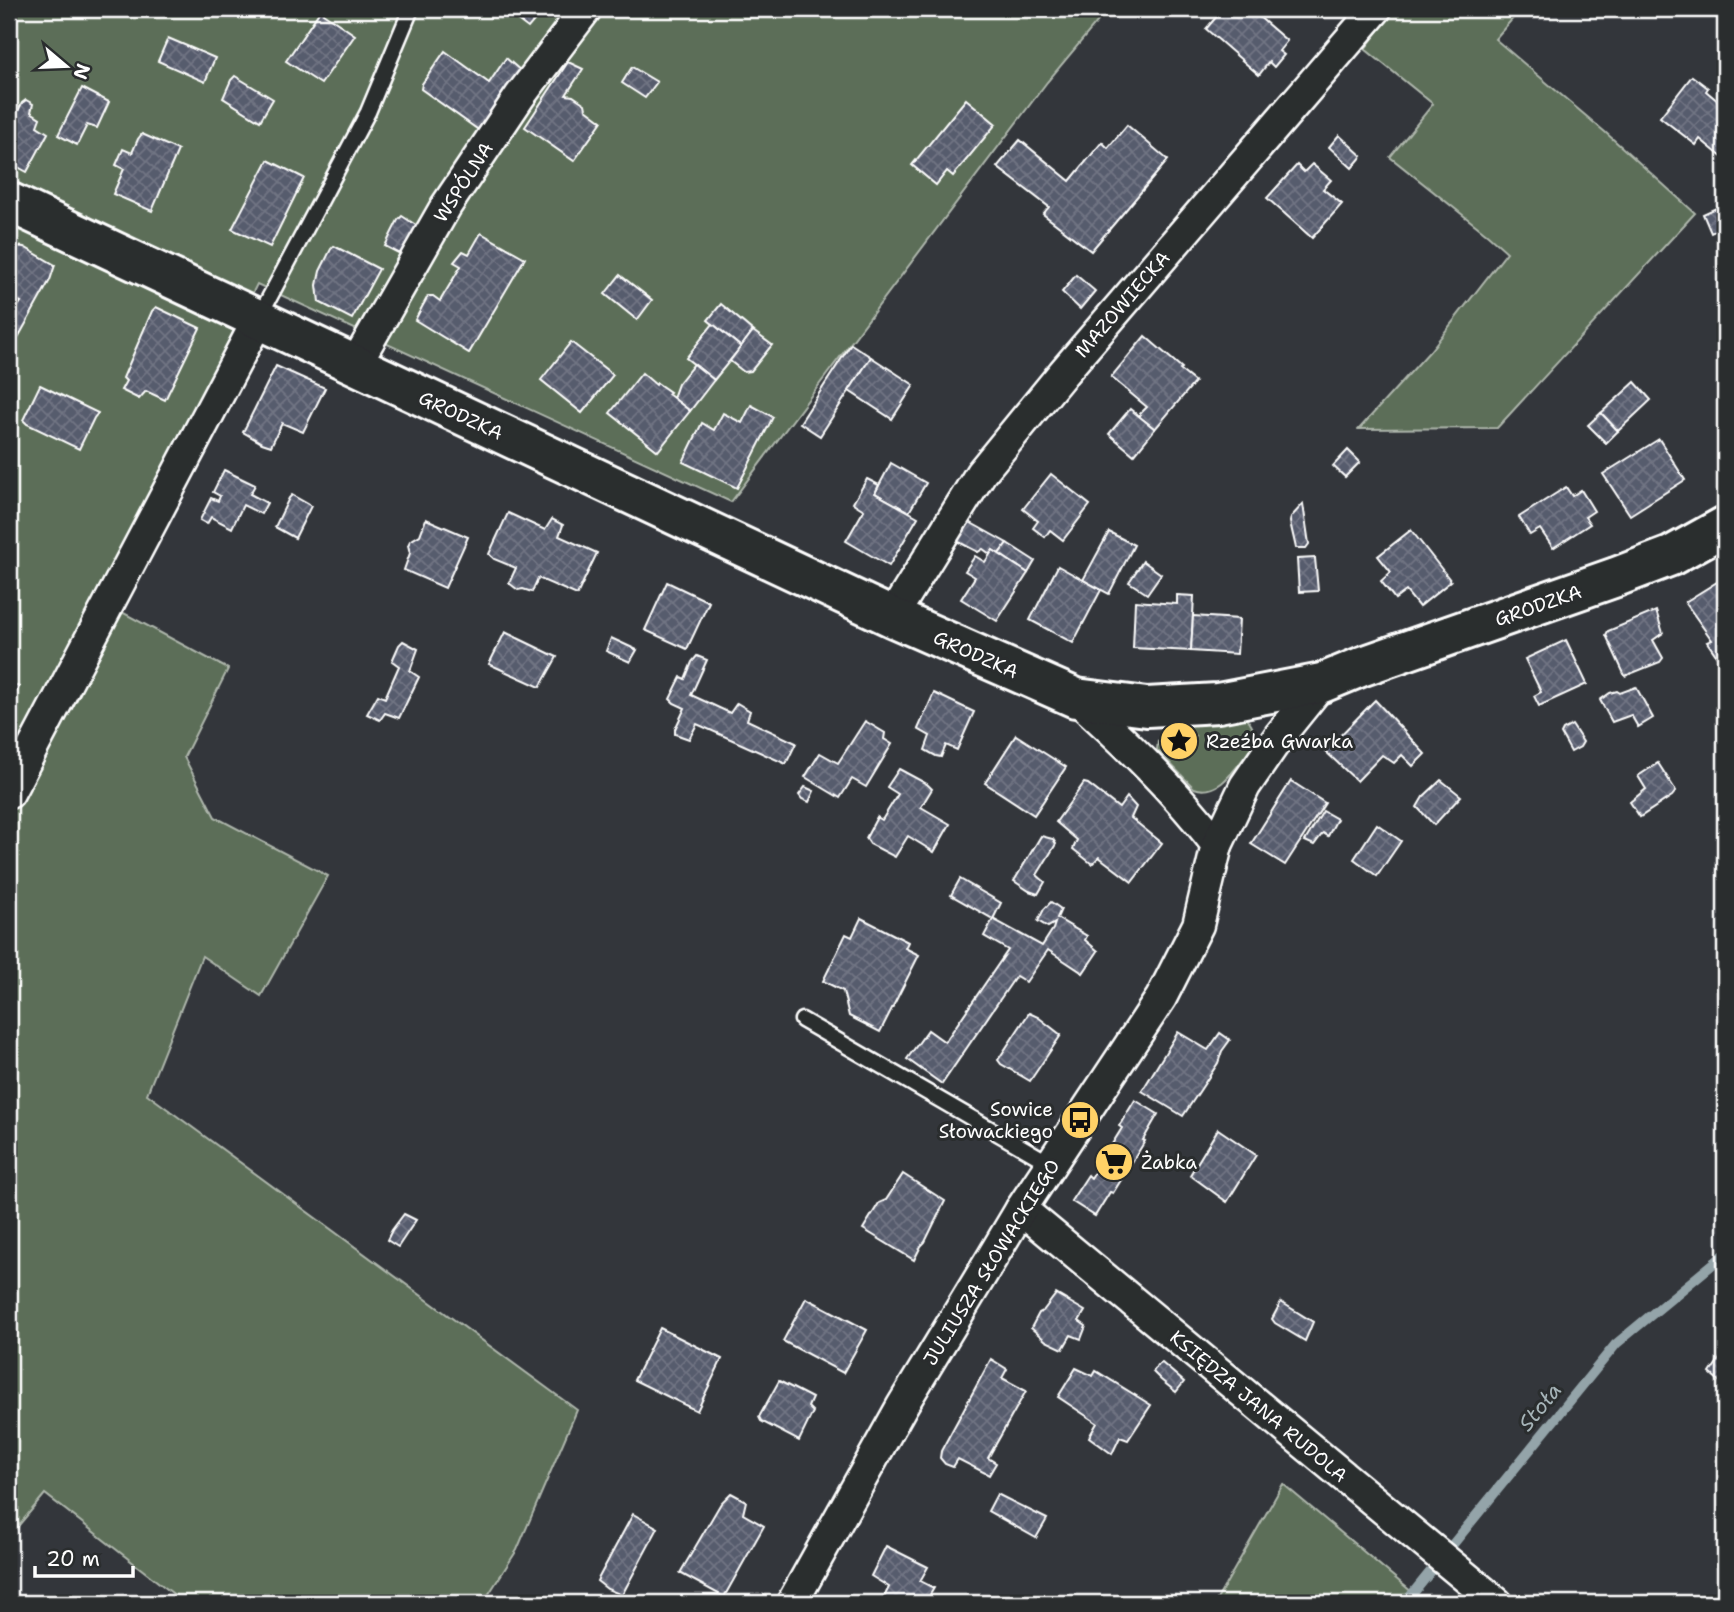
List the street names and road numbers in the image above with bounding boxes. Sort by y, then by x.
street label: WSPÓLNA [427,137,499,227]
street label: MAZOWIECKA [1069,246,1176,363]
street label: GRODZKA [415,385,507,446]
street label: GRODZKA [1491,579,1585,632]
street label: GRODZKA [929,625,1022,684]
street label: JULIUSZA SŁOWACKIEGO [918,1154,1065,1370]
street label: KSIĘDZA JANA RUDOLA [1165,1325,1353,1488]

